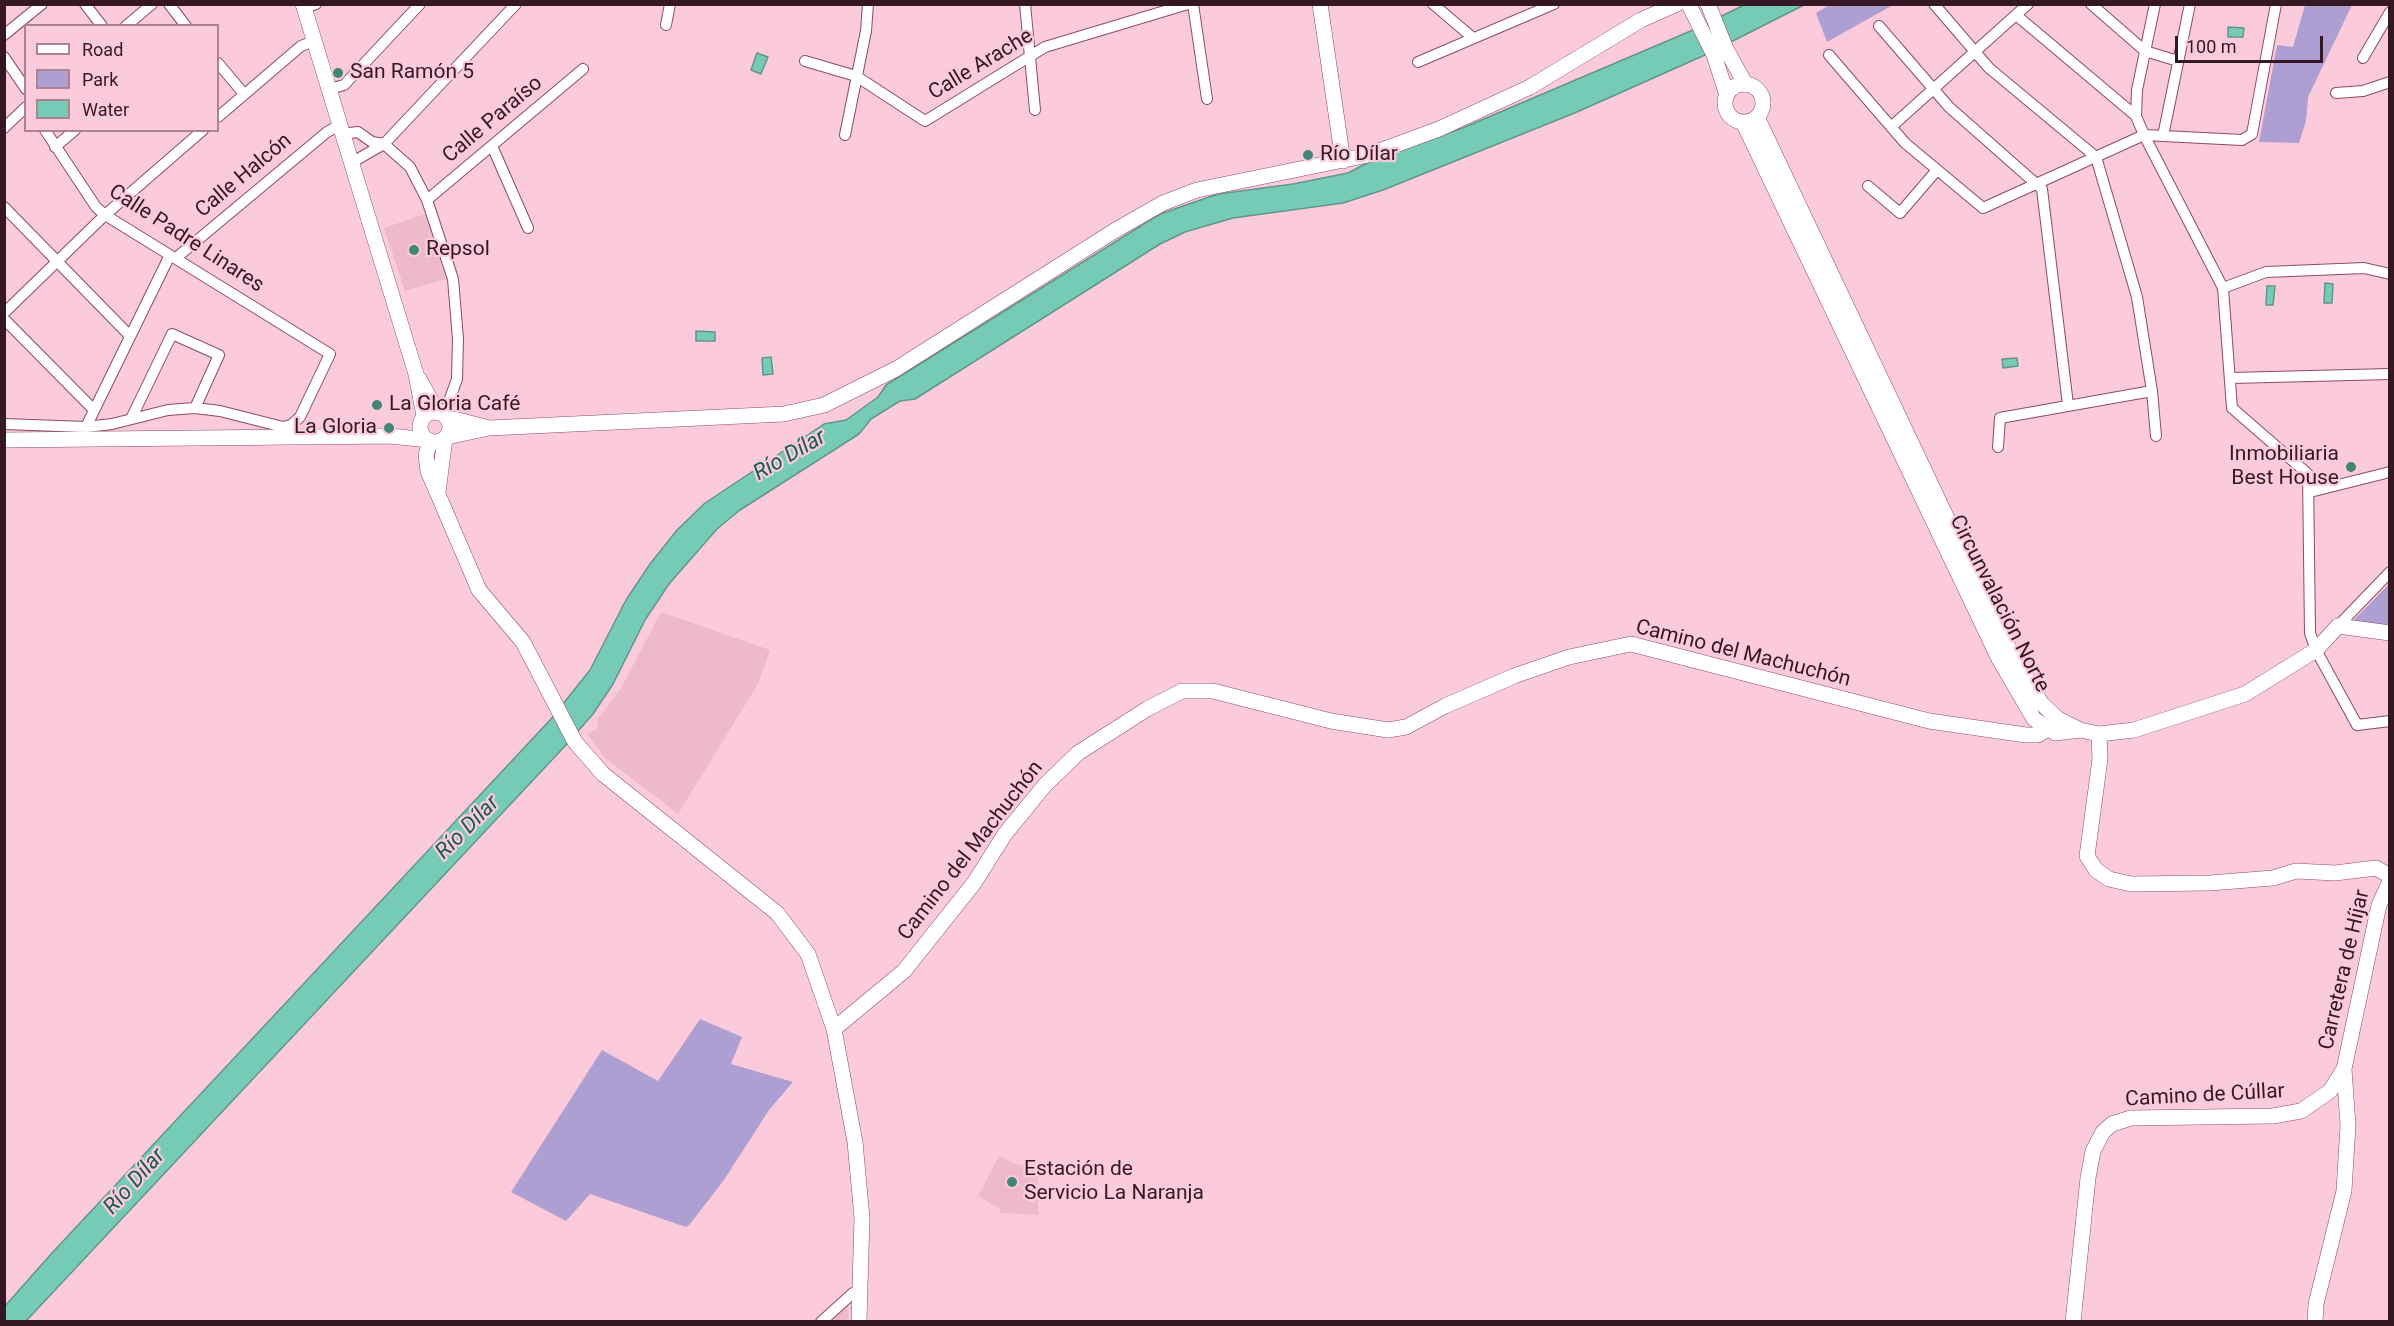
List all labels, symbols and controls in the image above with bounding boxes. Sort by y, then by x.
legend [24,24,219,132]
street label: Calle Arache [924,24,1038,106]
scale bar [2178,24,2326,62]
text: 100 m [2186,36,2237,57]
text: Road [82,39,123,60]
place label: San Ramón 5 [350,60,474,86]
marker: San Ramón 5 [331,66,345,80]
text: Park [82,69,118,90]
street label: Calle Paraíso [438,71,548,169]
text: Water [82,99,129,120]
street label: Calle Halcón [191,129,297,223]
place label: Río Dílar [1320,142,1398,168]
marker: Río Dílar [1301,148,1315,162]
street label: Calle Padre Linares [104,180,268,298]
place label: Repsol [426,237,490,263]
marker: Repsol [407,243,421,257]
place label: La Gloria Café [389,392,520,418]
marker: La Gloria Café [370,398,384,412]
place label: La Gloria [294,415,377,441]
marker: La Gloria [382,421,396,435]
water label: Río Dílar [749,425,831,487]
place label: Inmobiliaria Best House [2229,442,2339,492]
marker: Inmobiliaria Best House [2344,460,2358,474]
street label: Circunvalación Norte [1943,511,2055,697]
street label: Camino del Machuchón [1633,615,1853,693]
street label: Camino del Machuchón [893,756,1049,946]
water label: Río Dílar [431,791,505,865]
street label: Carretera de Híjar [2314,887,2376,1053]
street label: Camino de Cúllar [2125,1079,2285,1113]
water label: Río Dílar [99,1144,171,1220]
place label: Estación de Servicio La Naranja [1024,1157,1204,1207]
marker: Estación de Servicio La Naranja [1005,1175,1019,1189]

